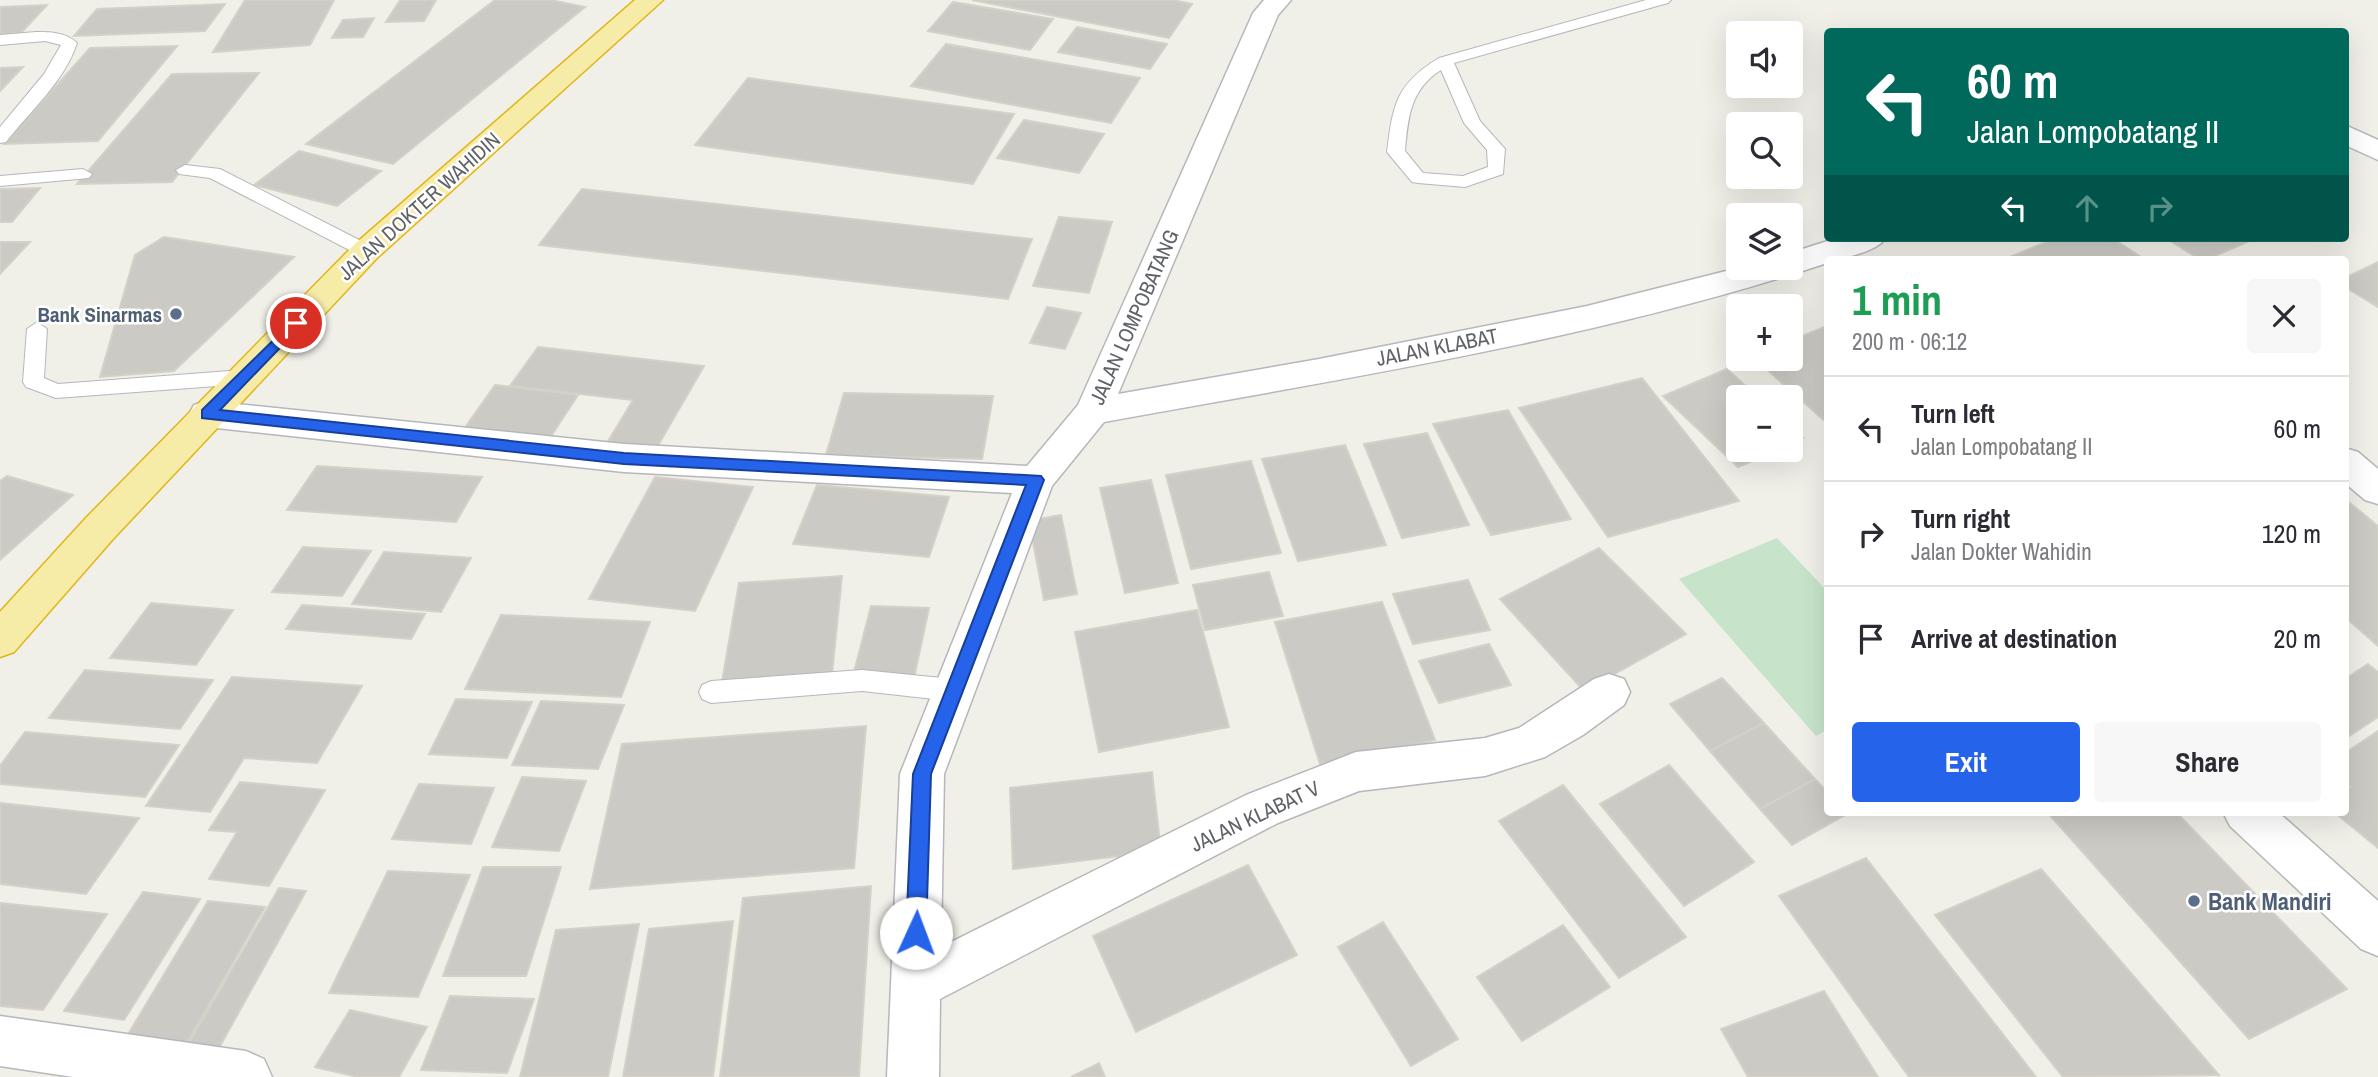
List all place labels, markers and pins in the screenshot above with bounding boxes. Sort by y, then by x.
pin [266,293,326,353]
place label: Bank Sinarmas [38,300,162,329]
marker: Bank Sinarmas [168,306,184,322]
place label: Bank Mandiri [2208,885,2332,917]
marker: Bank Mandiri [2186,893,2202,909]

